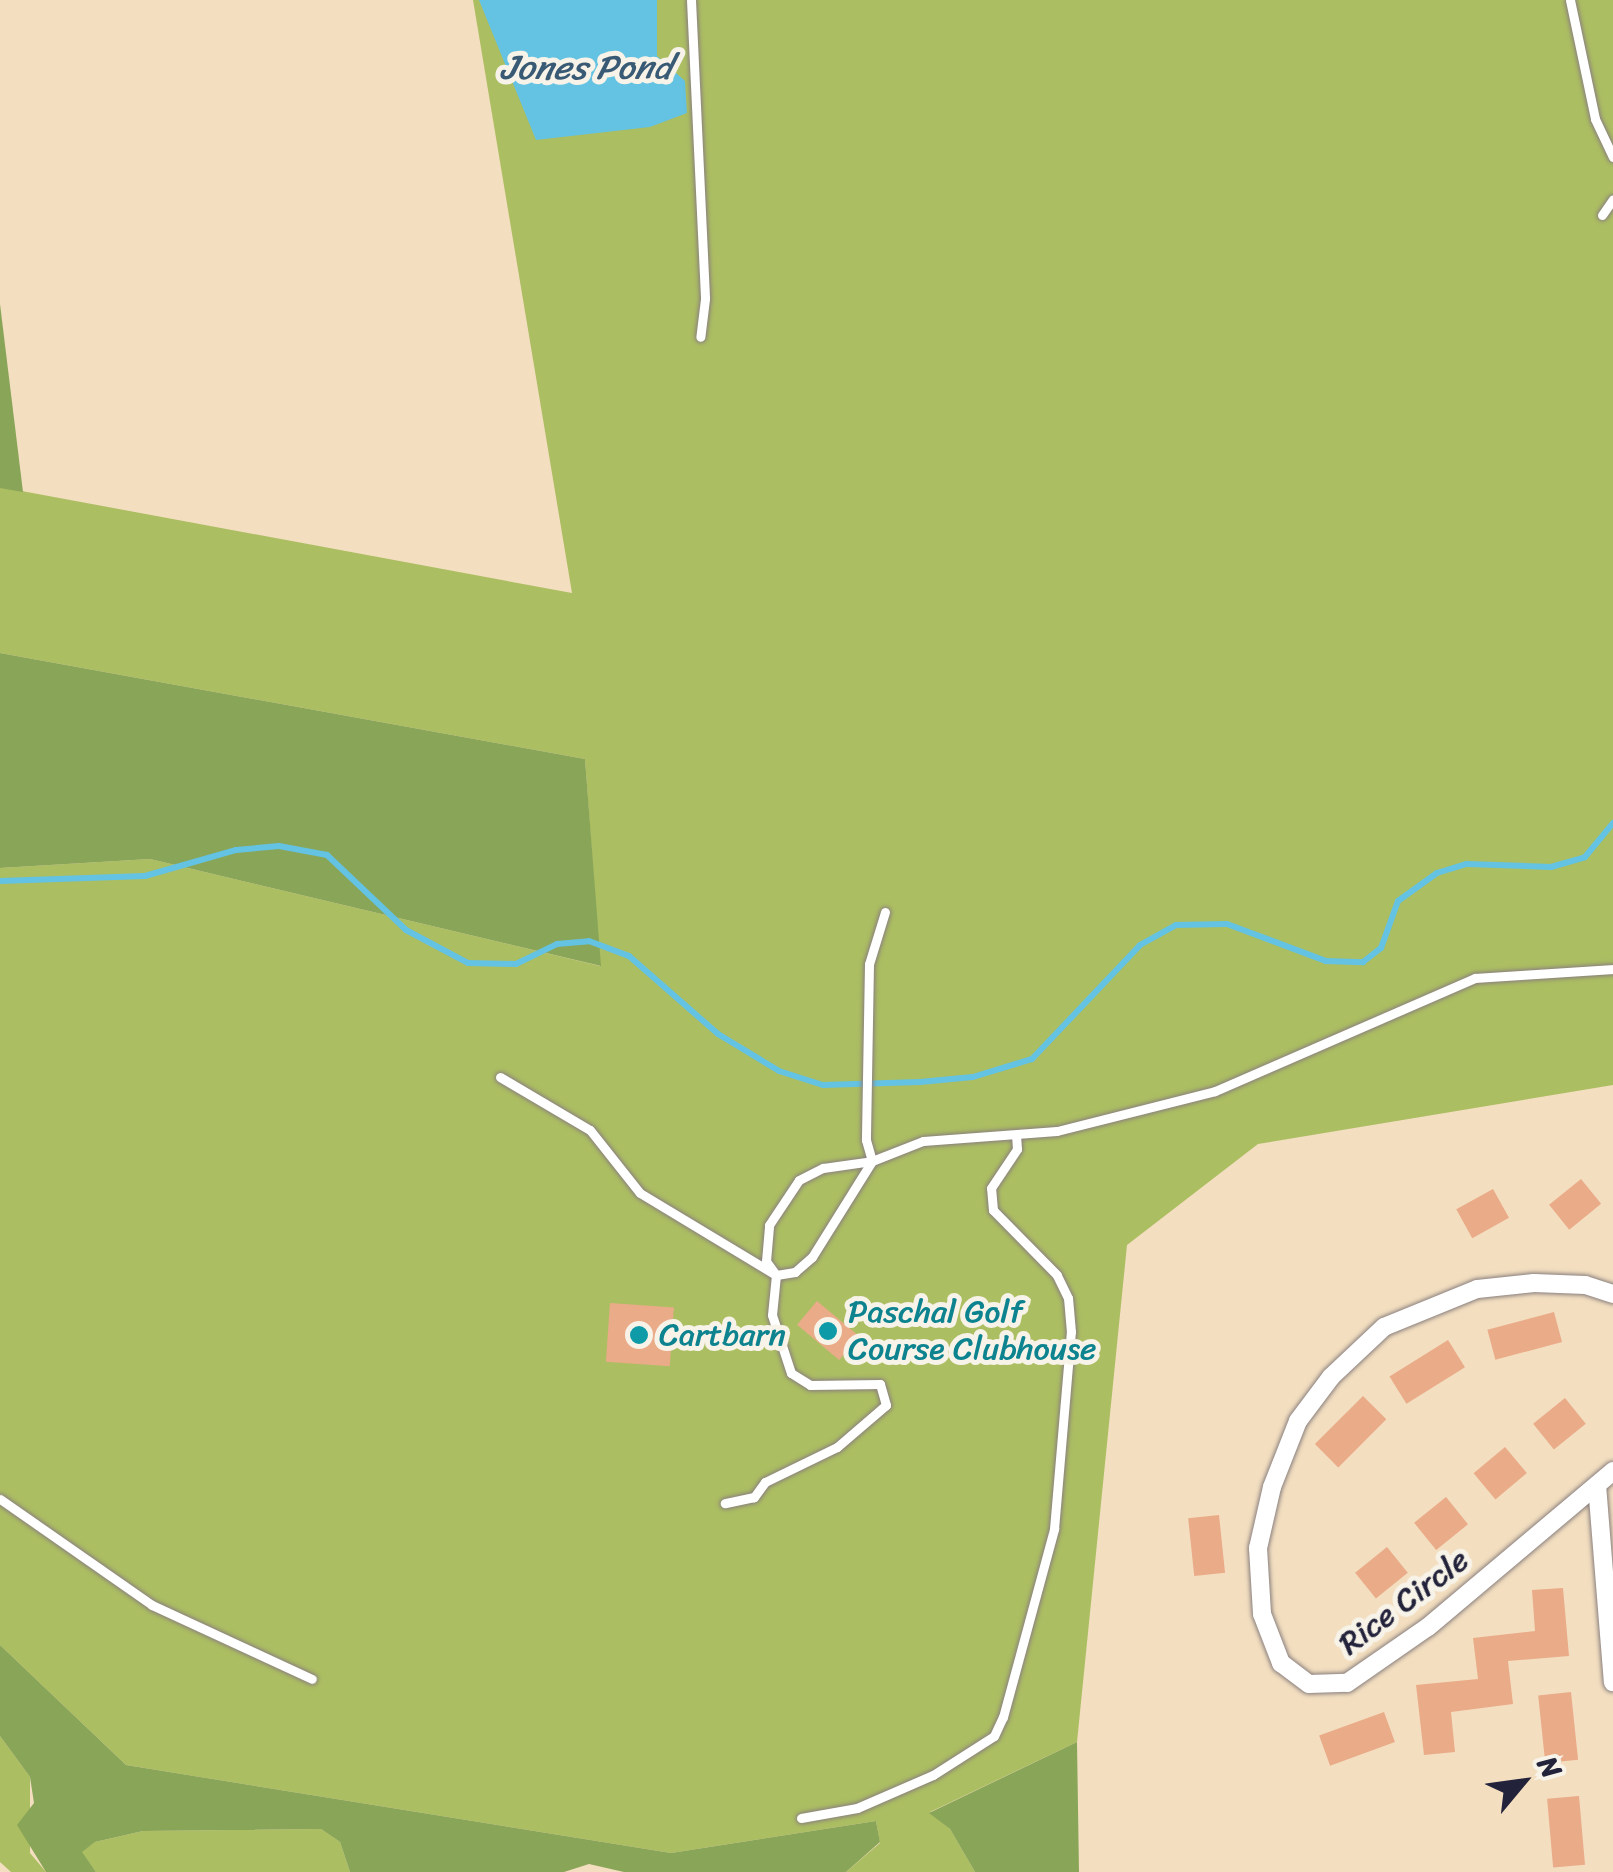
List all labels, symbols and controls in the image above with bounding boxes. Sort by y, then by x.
water label: Jones Pond [500,46,672,88]
place label: Paschal Golf Course Clubhouse [848,1294,1098,1369]
place label: Cartbarn [659,1316,786,1354]
marker: Paschal Golf Course Clubhouse [817,1320,839,1342]
marker: Cartbarn [628,1324,650,1346]
street label: Rice Circle [1332,1541,1476,1663]
north arrow [1473,1732,1573,1832]
text: N [1524,1747,1576,1788]

